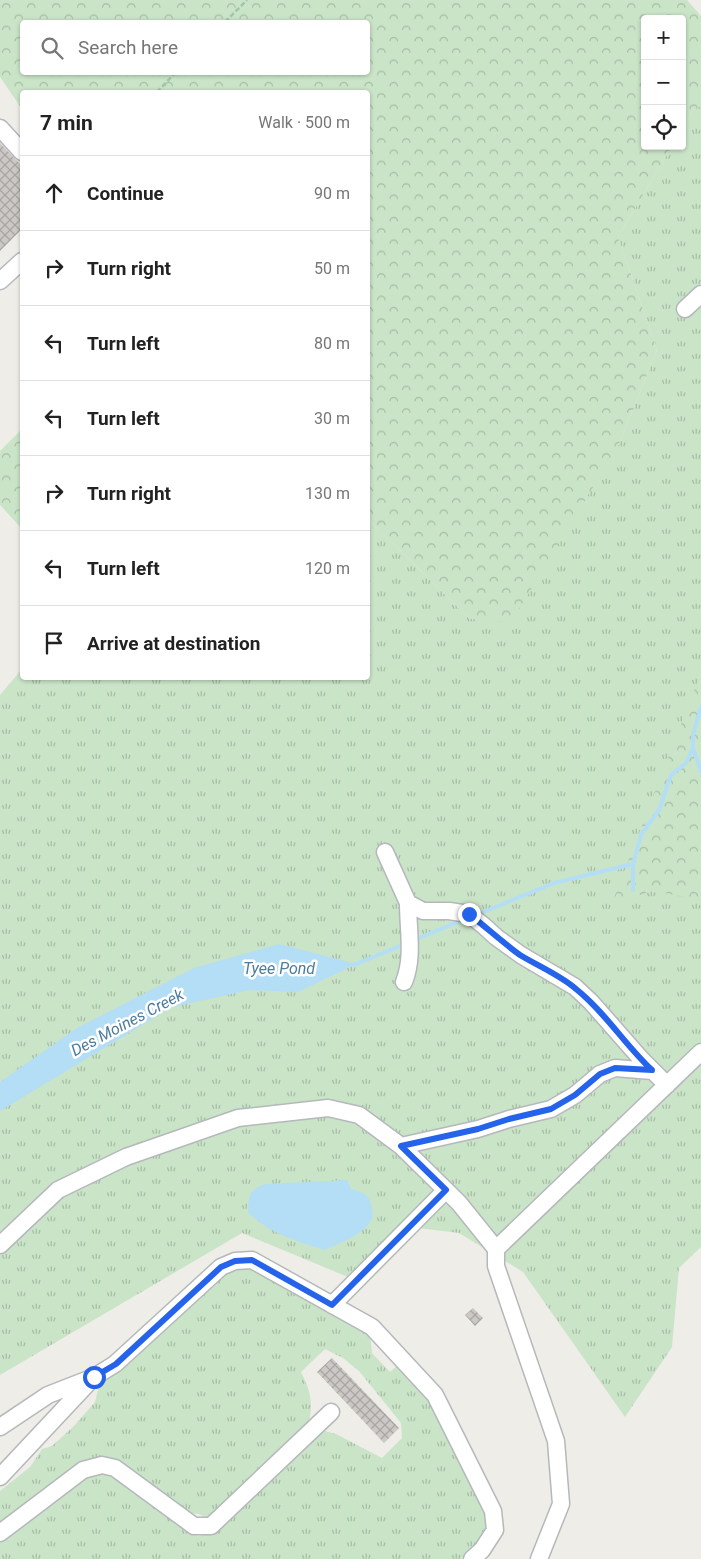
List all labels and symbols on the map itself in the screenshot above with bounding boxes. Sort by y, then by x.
route end [458,903,481,926]
water label: Tyee Pond [243,959,315,978]
water label: Des Moines Creek [68,984,188,1060]
route start [83,1366,106,1389]

